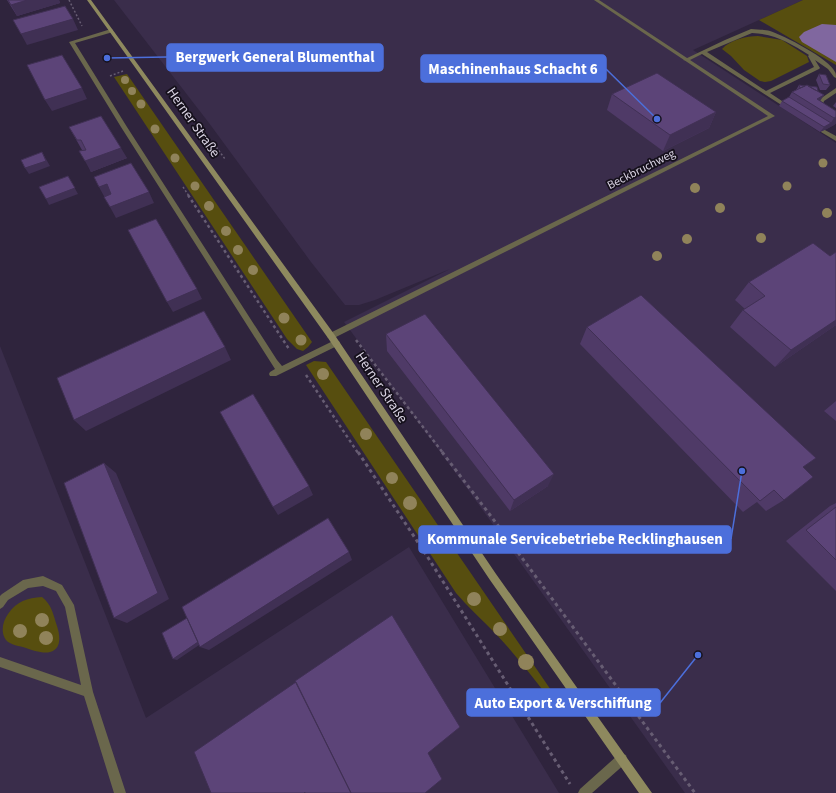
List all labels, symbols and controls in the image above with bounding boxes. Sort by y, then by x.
callout: Bergwerk General Blumenthal [167,44,383,71]
text: Bergwerk General Blumenthal [175,47,375,68]
callout: Maschinenhaus Schacht 6 [421,55,606,82]
text: Maschinenhaus Schacht 6 [428,59,598,80]
street label: Herner Straße [162,83,225,162]
street label: Beckbruchweg [604,145,678,194]
street label: Herner Straße [350,348,412,427]
callout: Kommunale Servicebetriebe Recklinghausen [419,526,731,553]
text: Kommunale Servicebetriebe Recklinghausen [427,529,723,550]
callout: Auto Export & Verschiffung [467,689,660,716]
text: Auto Export & Verschiffung [474,693,651,714]

